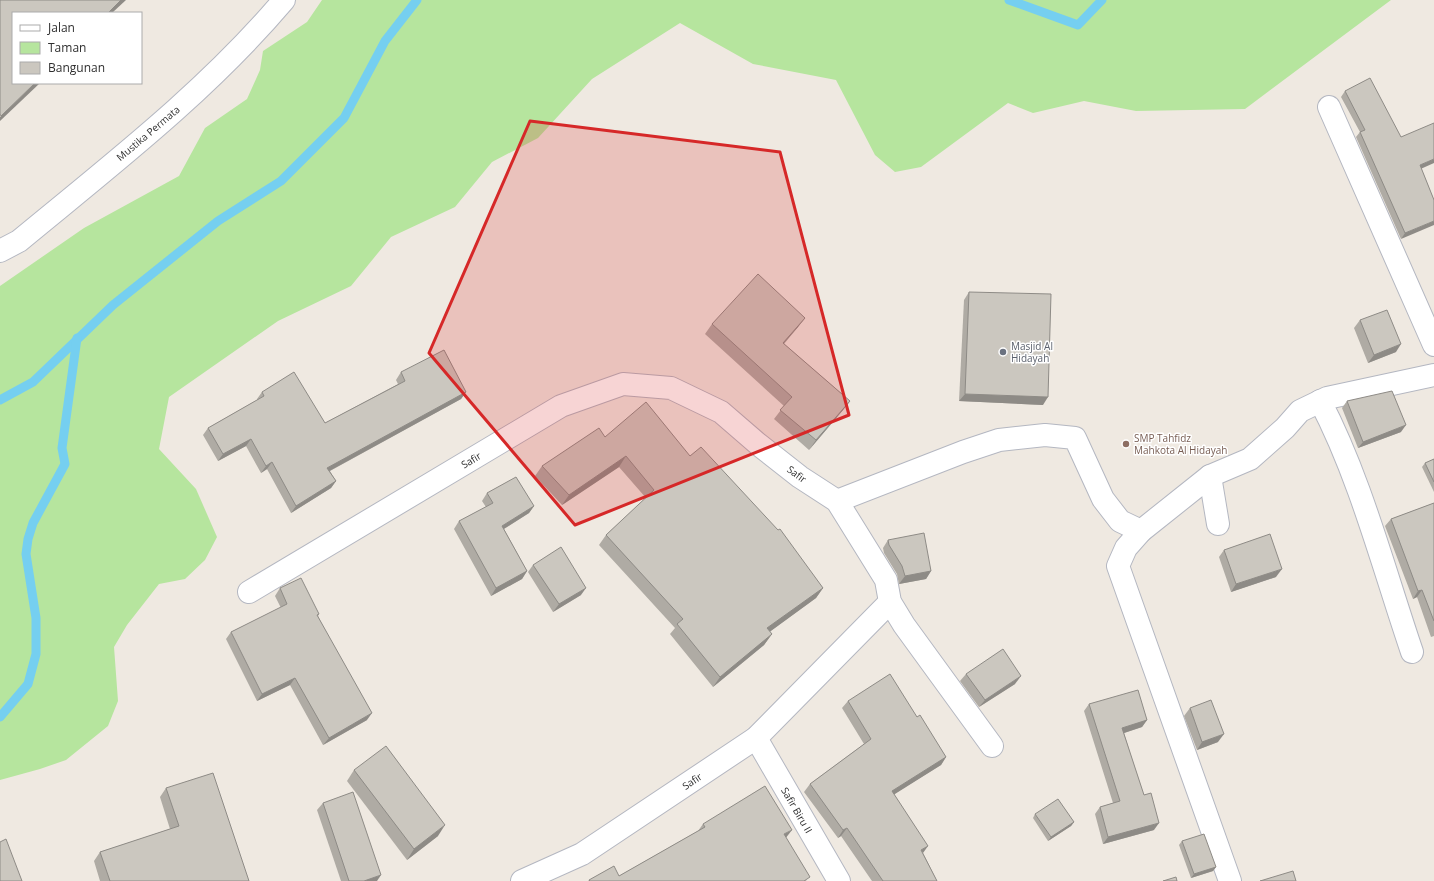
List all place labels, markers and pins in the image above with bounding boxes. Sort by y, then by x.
place label: Masjid Al Hidayah [1011,339,1053,365]
marker: Masjid Al Hidayah [998,347,1008,357]
place label: SMP Tahfidz Mahkota Al Hidayah [1134,431,1227,457]
marker: SMP Tahfidz Mahkota Al Hidayah [1121,439,1131,449]

